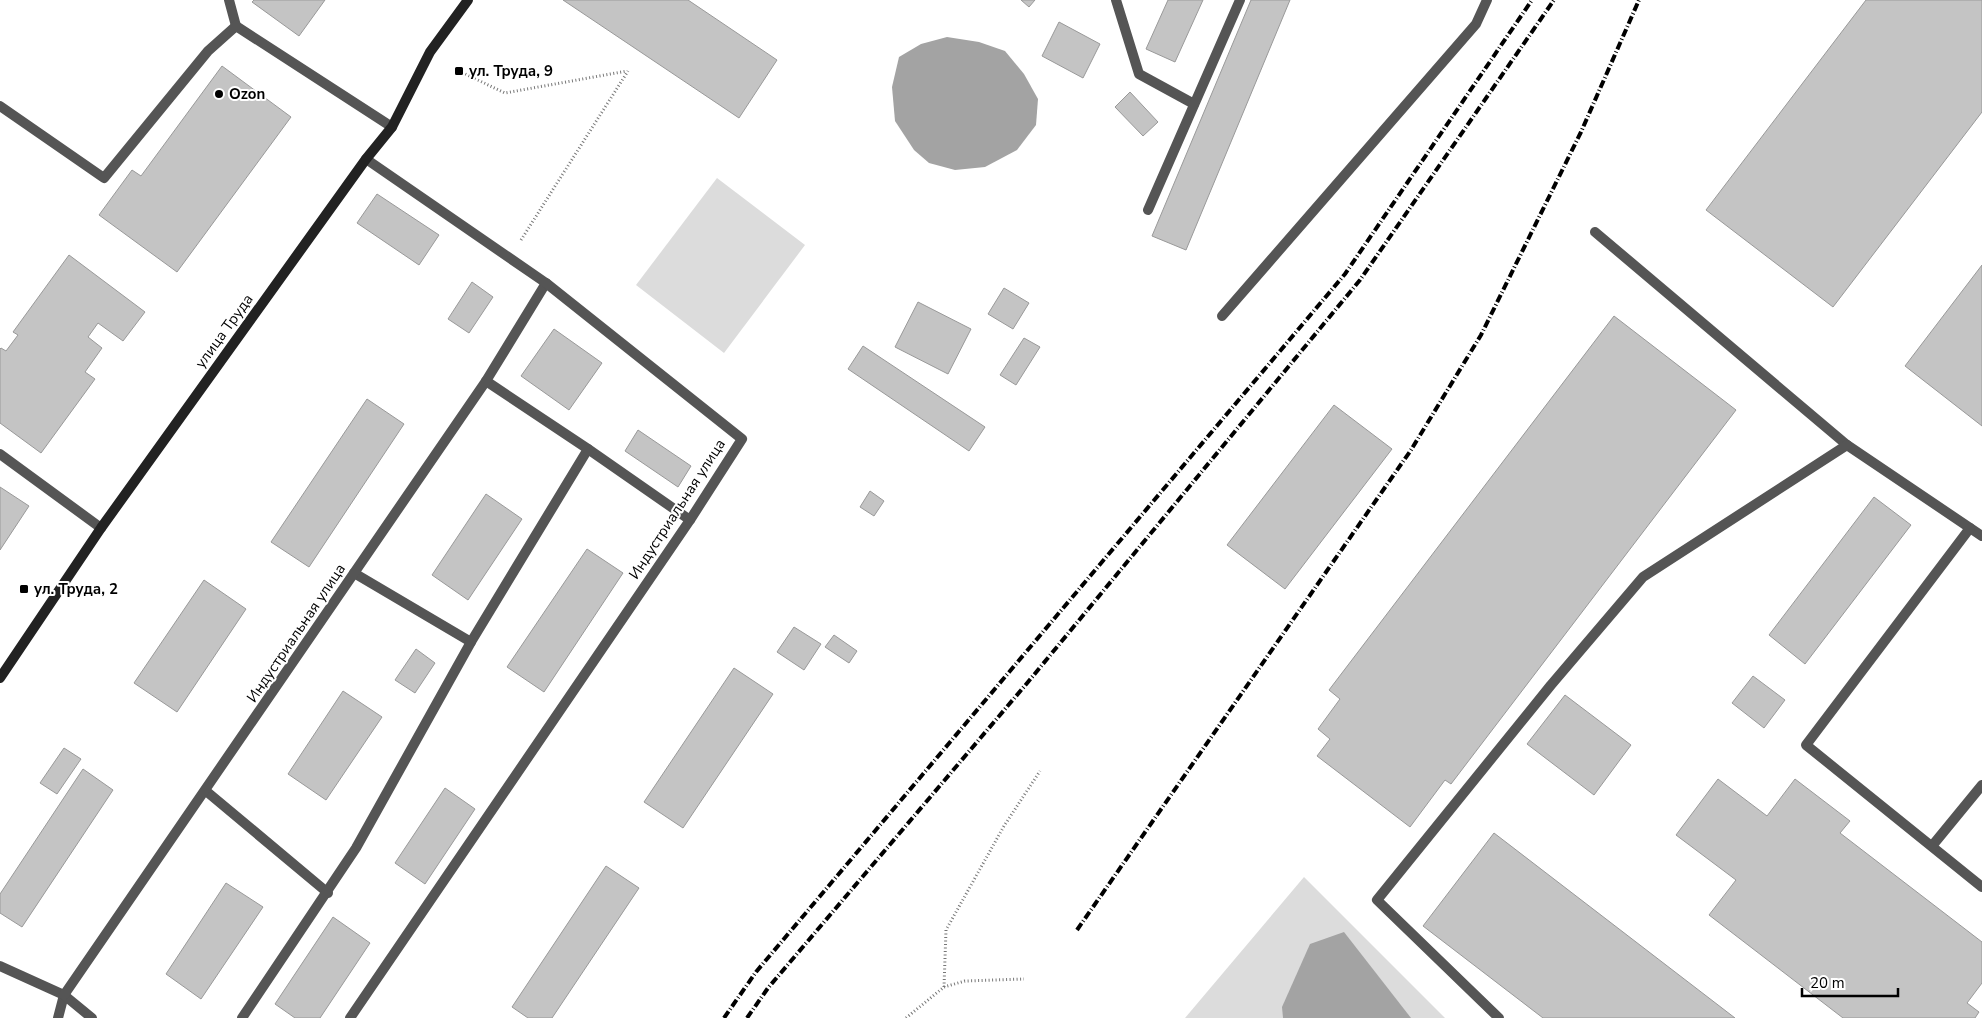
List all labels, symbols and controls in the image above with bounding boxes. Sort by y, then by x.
place label: ул. Труда, 9 [469,61,553,81]
marker: ул. Труда, 9 [453,65,465,77]
place label: Ozon [229,84,265,104]
marker: Ozon [213,88,225,100]
street label: улица Труда [190,290,258,372]
street label: Индустриальная улица [624,435,730,583]
street label: Индустриальная улица [242,560,350,706]
place label: ул. Труда, 2 [34,579,118,599]
marker: ул. Труда, 2 [18,583,30,595]
scale bar [1802,966,1898,998]
text: 20 m [1810,973,1845,993]

